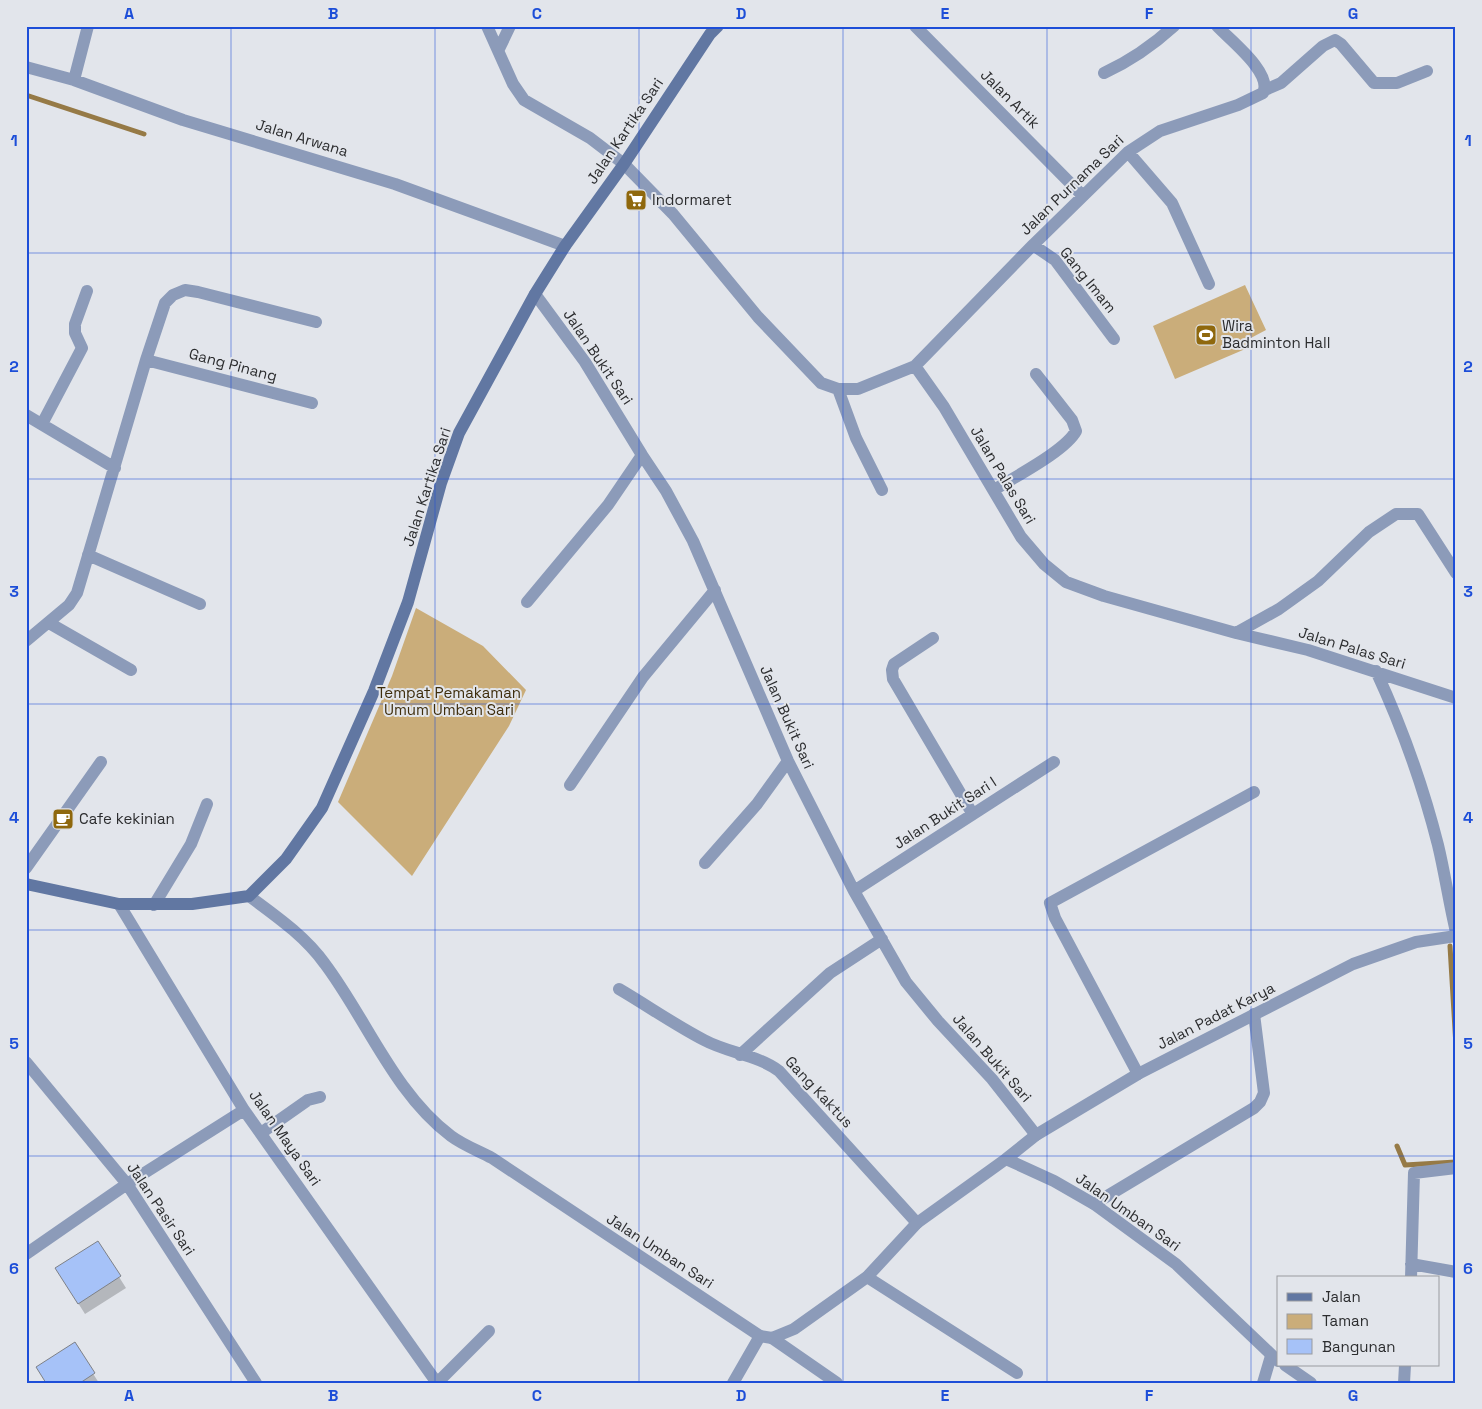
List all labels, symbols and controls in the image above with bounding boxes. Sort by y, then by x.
text: A [124,3,134,24]
text: B [328,3,338,24]
text: C [532,3,542,24]
text: D [736,3,746,24]
text: E [941,3,950,24]
text: F [1145,3,1154,24]
text: G [1348,3,1358,24]
street label: Jalan Artik [977,65,1044,132]
street label: Jalan Kartika Sari [582,74,667,187]
street label: Jalan Arwana [254,114,351,161]
text: 1 [10,130,18,151]
street label: Jalan Purnama Sari [1016,130,1127,239]
text: 1 [1464,130,1472,151]
supermarket icon: Indormaret [624,188,648,212]
place label: Indormaret [652,190,732,209]
street label: Gang Imam [1056,243,1121,316]
street label: Jalan Bukit Sari [559,305,637,408]
place label: Wira Badminton Hall [1222,316,1330,352]
sports icon: Wira Badminton Hall [1194,323,1218,347]
street label: Gang Pinang [187,344,279,385]
text: 2 [9,356,19,377]
text: 2 [1463,356,1473,377]
street label: Jalan Palas Sari [967,422,1040,527]
street label: Jalan Kartika Sari [398,425,455,549]
text: 3 [9,581,19,602]
text: 3 [1463,581,1473,602]
street label: Jalan Palas Sari [1296,622,1408,673]
street label: Jalan Bukit Sari [756,662,819,771]
park label: Tempat Pemakaman Umum Umban Sari [377,683,521,719]
street label: Jalan Bukit Sari I [890,772,1000,853]
text: 4 [9,807,19,828]
cafe icon: Cafe kekinian [51,807,75,831]
text: 4 [1463,807,1473,828]
place label: Cafe kekinian [79,809,175,828]
street label: Jalan Padat Karya [1154,978,1278,1053]
street label: Jalan Bukit Sari [949,1009,1036,1106]
text: 5 [9,1033,19,1054]
text: 5 [1463,1033,1473,1054]
street label: Gang Kaktus [781,1052,857,1131]
street label: Jalan Maya Sari [245,1086,326,1189]
street label: Jalan Pasir Sari [123,1159,200,1259]
street label: Jalan Umban Sari [1072,1168,1184,1255]
street label: Jalan Umban Sari [603,1209,717,1292]
text: 6 [9,1258,19,1279]
text: 6 [1463,1258,1473,1279]
legend [1277,1276,1440,1366]
text: Jalan [1322,1287,1361,1306]
text: Taman [1322,1311,1369,1330]
text: Bangunan [1322,1337,1396,1356]
text: A [124,1385,134,1406]
text: B [328,1385,338,1406]
text: C [532,1385,542,1406]
text: D [736,1385,746,1406]
text: E [941,1385,950,1406]
text: F [1145,1385,1154,1406]
text: G [1348,1385,1358,1406]

